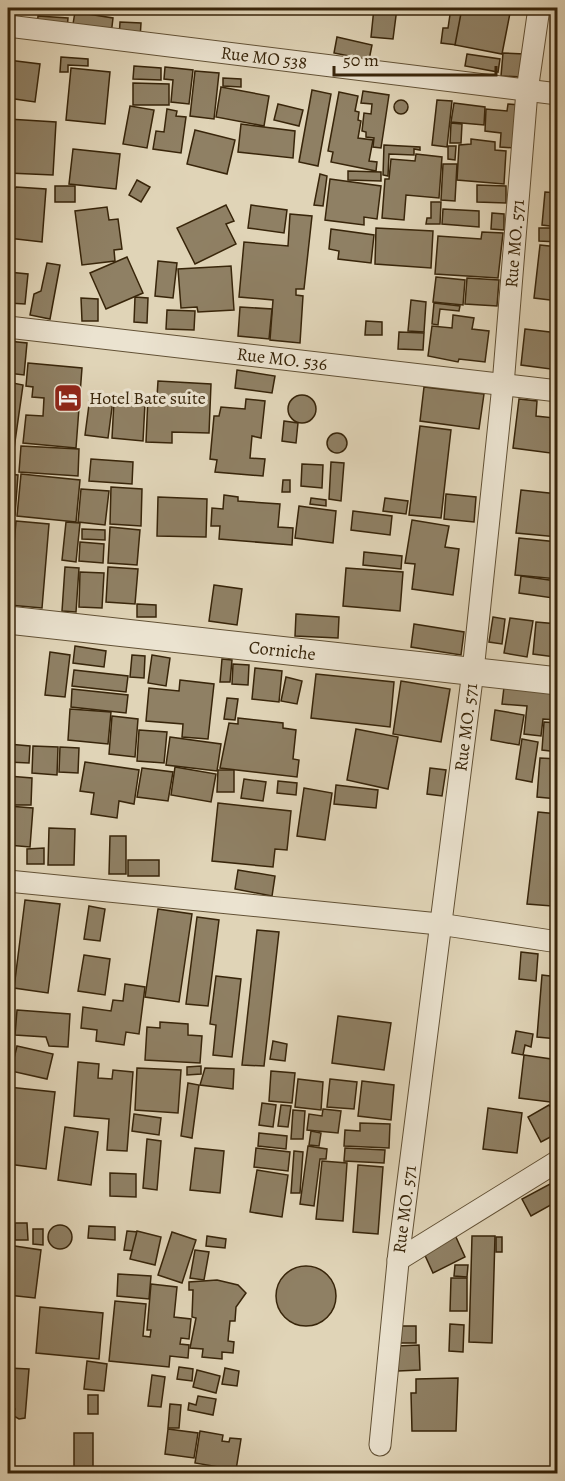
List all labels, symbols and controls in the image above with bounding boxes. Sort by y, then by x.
scale bar [334,39,496,77]
street label: Rue MO 538 [219,40,309,75]
text: 50 m [343,48,379,72]
street label: Rue MO. 571 [499,198,530,289]
street label: Rue MO. 536 [236,342,329,376]
hotel icon: Hotel Bate suite [52,382,84,414]
place label: Hotel Bate suite [89,386,206,410]
street label: Corniche [248,635,317,666]
street label: Rue MO. 571 [448,682,483,773]
street label: Rue MO. 571 [387,1164,422,1255]

